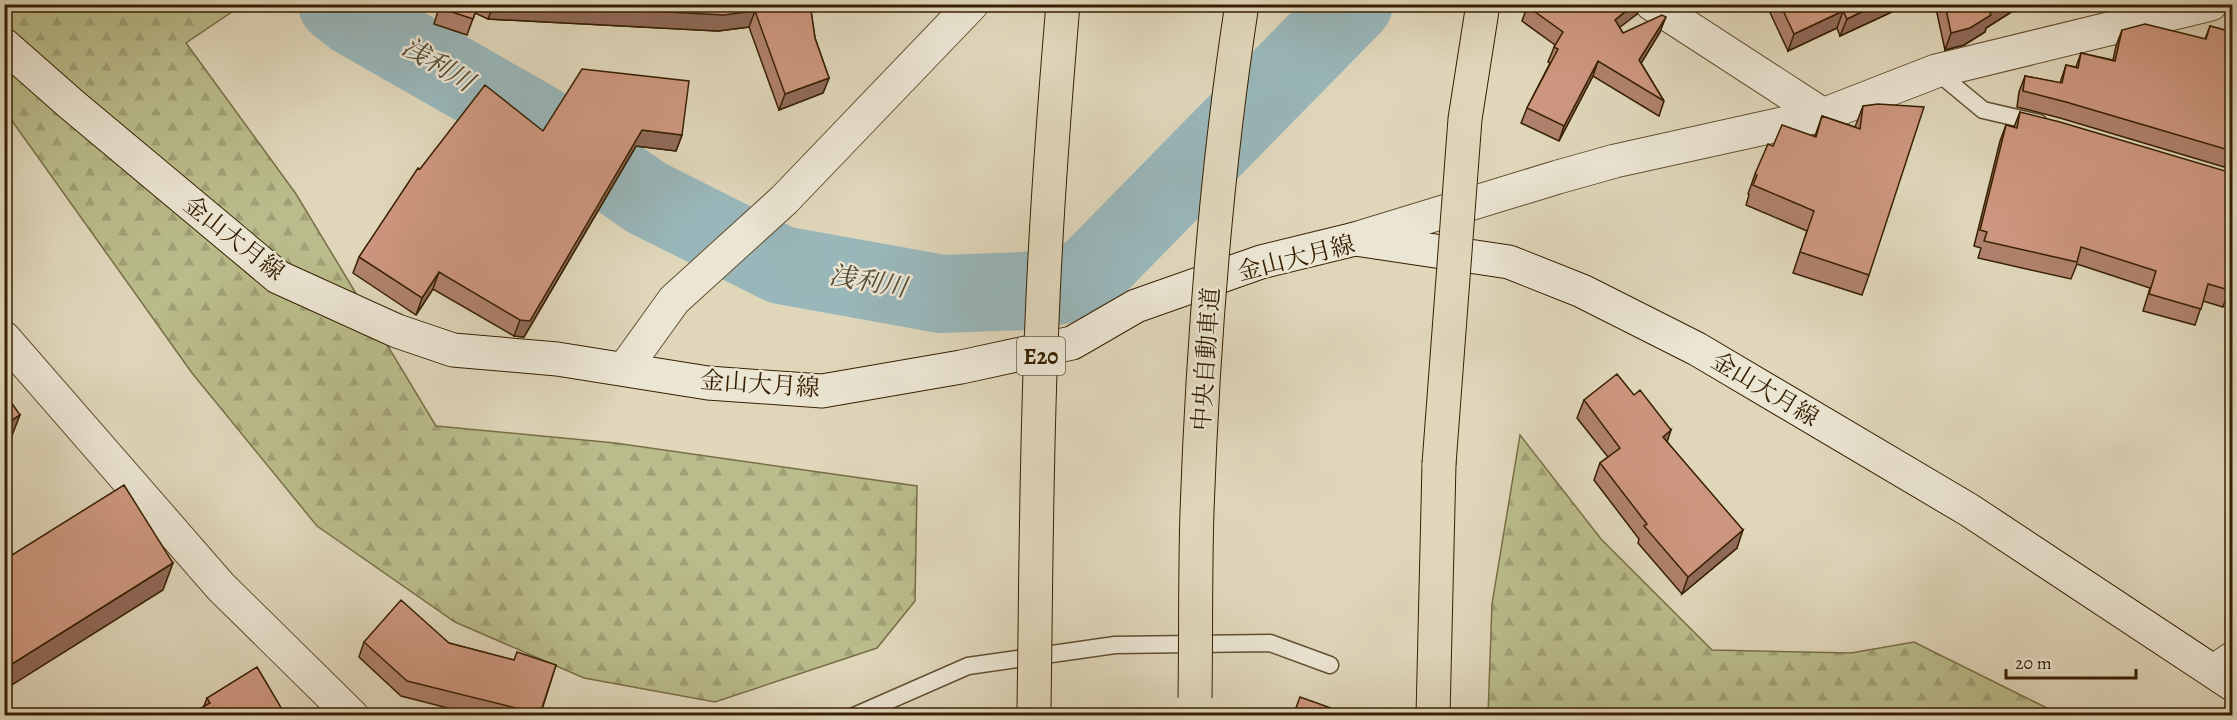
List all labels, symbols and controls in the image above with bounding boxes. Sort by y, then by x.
water label: 浅利川 [395,29,483,101]
street label: 金山大月線 [177,188,291,288]
street label: 金山大月線 [1234,228,1358,288]
water label: 浅利川 [826,257,912,306]
street label: 中央自動車道 [1185,286,1227,432]
road number: E20 [1017,337,1065,375]
street label: 金山大月線 [1705,344,1825,434]
street label: 金山大月線 [699,364,821,404]
scale bar [2006,642,2136,680]
text: 20 m [2015,651,2052,675]

